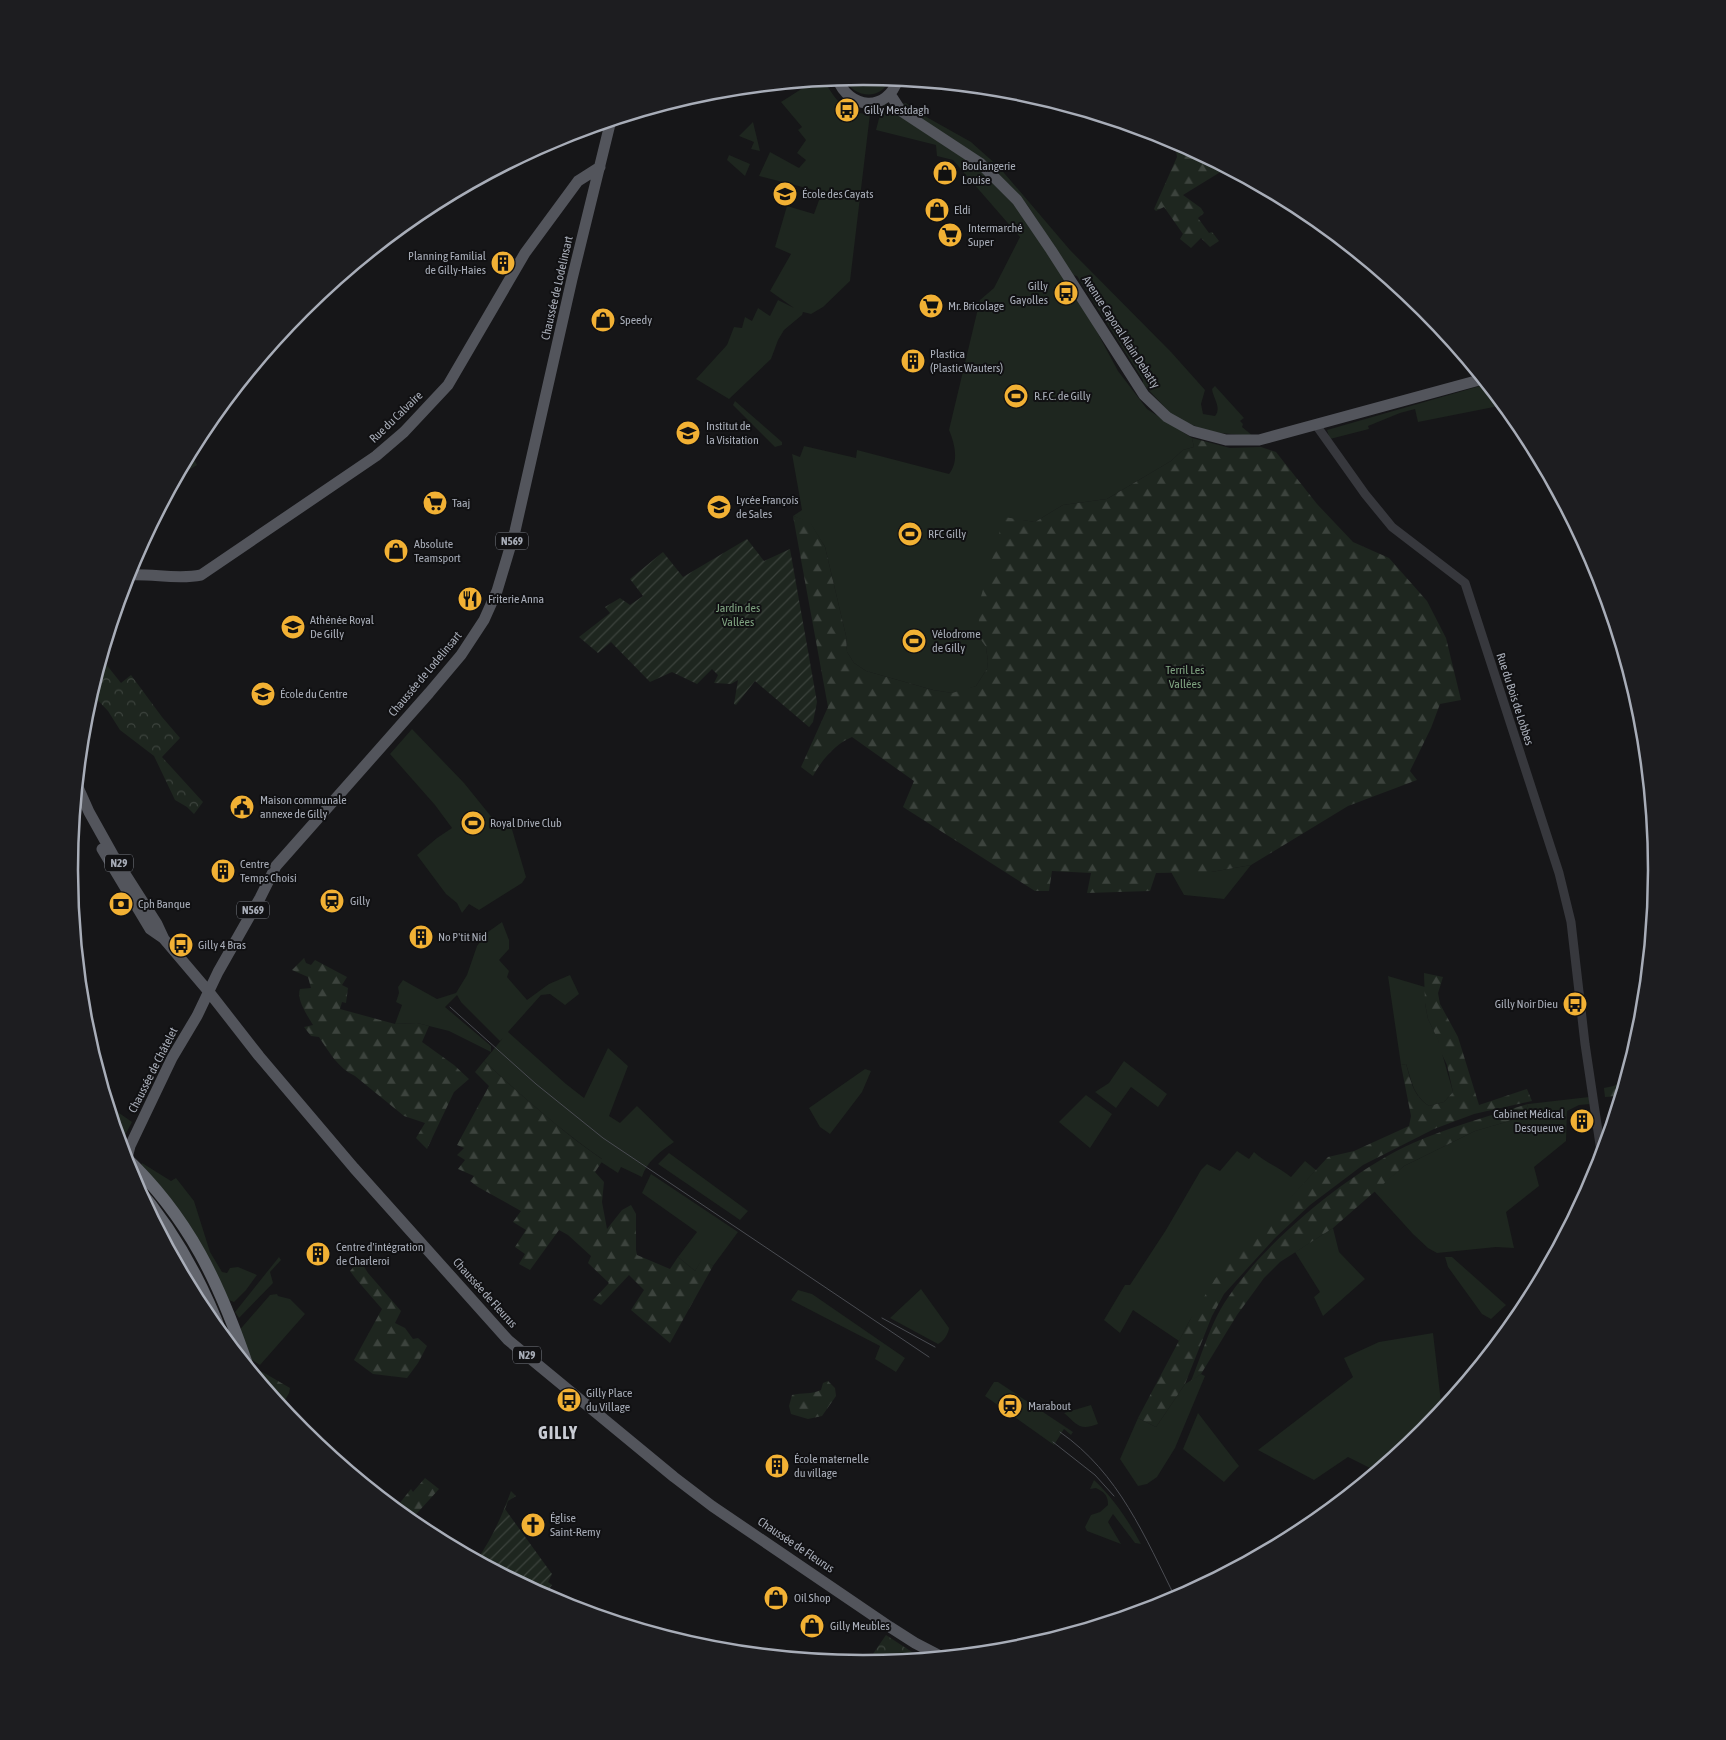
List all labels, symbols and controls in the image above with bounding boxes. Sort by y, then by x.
bus stop icon: Gilly Mestdagh [834,97,860,123]
place label: Gilly Mestdagh [864,103,929,117]
place label: Boulangerie Louise [962,159,1016,187]
shop icon: Boulangerie Louise [932,160,958,186]
school or university icon: École des Cayats [772,181,798,207]
place label: École des Cayats [802,187,873,201]
shop icon: Eldi [924,197,950,223]
place label: Eldi [954,203,971,217]
place label: Intermarché Super [968,221,1023,249]
supermarket icon: Intermarché Super [937,222,963,248]
street label: Chaussée de Lodelinsart [538,234,576,341]
place label: Planning Familial de Gilly-Haies [408,249,487,277]
building icon: Planning Familial de Gilly-Haies [490,250,516,276]
street label: Avenue Caporal Alain Debatty [1079,273,1163,391]
place label: Gilly Gayolles [1010,279,1048,307]
bus stop icon: Gilly Gayolles [1053,280,1079,306]
supermarket icon: Mr. Bricolage [918,293,944,319]
place label: Mr. Bricolage [948,299,1004,313]
shop icon: Speedy [590,307,616,333]
place label: Speedy [620,313,652,327]
place label: Plastica (Plastic Wauters) [930,347,1003,375]
building icon: Plastica (Plastic Wauters) [900,348,926,374]
sports icon: R.F.C. de Gilly [1003,383,1029,409]
street label: Rue du Calvaire [367,388,425,446]
place label: R.F.C. de Gilly [1034,389,1091,403]
place label: Institut de la Visitation [706,419,759,447]
school or university icon: Institut de la Visitation [675,420,701,446]
supermarket icon: Taaj [422,490,448,516]
place label: Lycée François de Sales [736,493,798,521]
school or university icon: Lycée François de Sales [706,494,732,520]
place label: Taaj [452,496,470,510]
sports icon: RFC Gilly [897,521,923,547]
place label: RFC Gilly [928,527,966,541]
road number: N569 [496,532,528,550]
place label: Absolute Teamsport [414,537,461,565]
shop icon: Absolute Teamsport [383,538,409,564]
restaurant icon: Friterie Anna [457,586,483,612]
place label: Friterie Anna [488,592,544,606]
park label: Jardin des Vallées [716,601,760,629]
place label: Athénée Royal De Gilly [310,613,375,641]
school or university icon: Athénée Royal De Gilly [280,614,306,640]
place label: Vélodrome de Gilly [932,627,981,655]
street label: Chaussée de Lodelinsart [386,628,465,719]
sports icon: Vélodrome de Gilly [901,628,927,654]
street label: Rue du Bois de Lobbes [1493,651,1537,747]
park label: Terril Les Vallées [1166,663,1205,691]
school or university icon: École du Centre [250,681,276,707]
place label: École du Centre [280,687,348,701]
place label: Maison communale annexe de Gilly [260,793,347,821]
public building icon: Maison communale annexe de Gilly [229,794,255,820]
sports icon: Royal Drive Club [460,810,486,836]
place label: Royal Drive Club [490,816,562,830]
road number: N29 [105,854,133,871]
place label: Centre Temps Choisi [240,857,297,885]
building icon: Centre Temps Choisi [210,858,236,884]
station icon: Gilly [319,888,345,914]
bank icon: Cph Banque [108,891,134,917]
place label: Gilly [350,894,370,908]
place label: Cph Banque [138,897,191,911]
road number: N569 [237,902,269,918]
building icon: No P'tit Nid [408,924,434,950]
place label: No P'tit Nid [438,930,487,944]
bus stop icon: Gilly 4 Bras [168,932,194,958]
place label: Gilly 4 Bras [198,938,246,952]
bus stop icon: Gilly Noir Dieu [1562,991,1588,1017]
place label: Gilly Noir Dieu [1495,997,1558,1011]
street label: Chaussée de Châtelet [125,1025,181,1115]
place label: Cabinet Médical Desqueuve [1493,1107,1565,1135]
building icon: Cabinet Médical Desqueuve [1569,1108,1595,1134]
place label: Centre d'intégration de Charleroi [336,1240,424,1268]
building icon: Centre d'intégration de Charleroi [305,1241,331,1267]
street label: Chaussée de Fleurus [450,1255,520,1331]
road number: N29 [513,1346,541,1364]
place label: Gilly Place du Village [586,1386,632,1414]
bus stop icon: Gilly Place du Village [556,1387,582,1413]
station icon: Marabout [997,1393,1023,1419]
place label: Marabout [1028,1399,1072,1413]
district label: GILLY [538,1422,578,1443]
place label: École maternelle du village [794,1452,869,1480]
building icon: École maternelle du village [764,1453,790,1479]
place label: Église Saint-Remy [550,1511,601,1539]
church icon: Église Saint-Remy [520,1512,546,1538]
street label: Chaussée de Fleurus [755,1514,837,1576]
shop icon: Oil Shop [763,1585,789,1611]
place label: Oil Shop [794,1591,831,1605]
shop icon: Gilly Meubles [799,1613,825,1639]
place label: Gilly Meubles [830,1619,890,1633]

